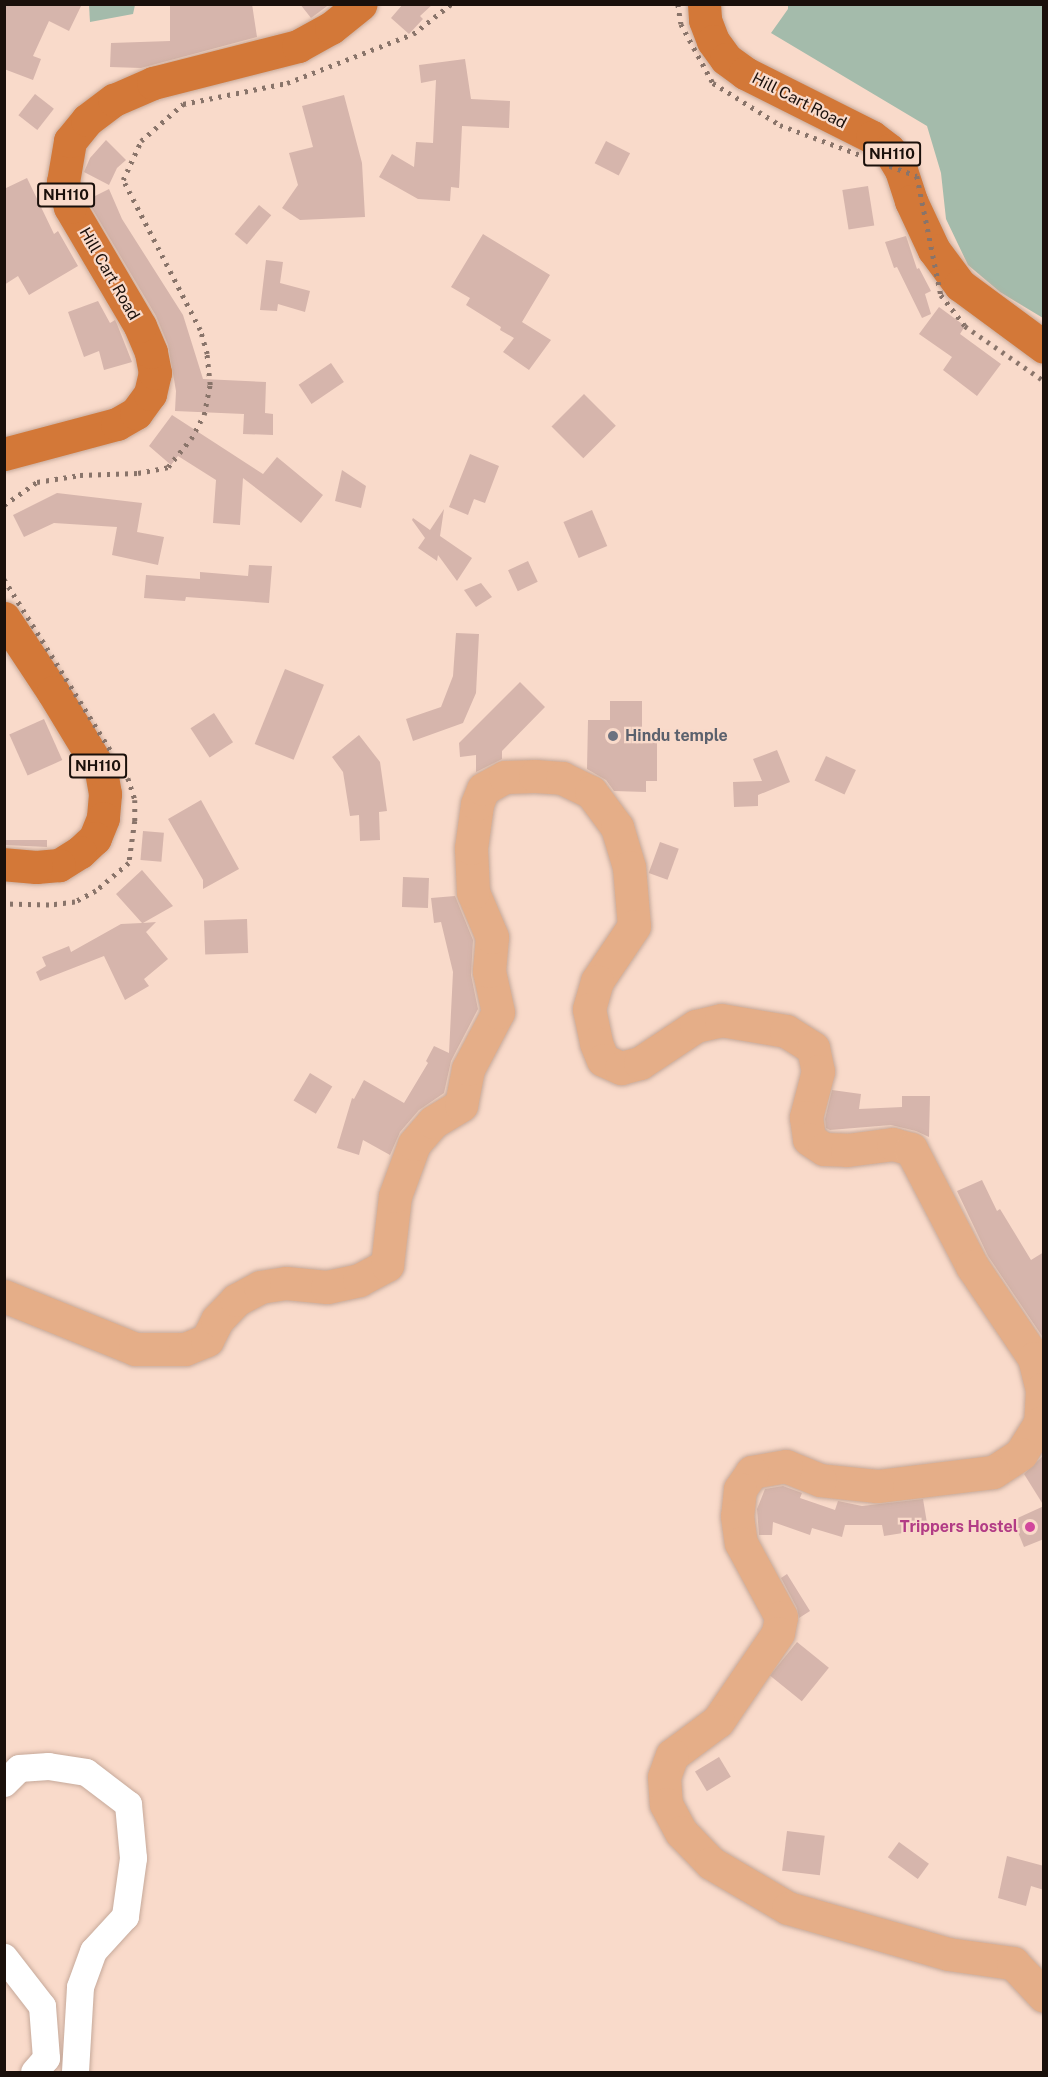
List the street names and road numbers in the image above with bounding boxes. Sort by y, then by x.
street label: Hill Cart Road [749,69,849,133]
road number: NH110 [862,142,922,166]
road number: NH110 [36,183,96,207]
street label: Hill Cart Road [75,224,143,324]
road number: NH110 [68,754,128,778]

